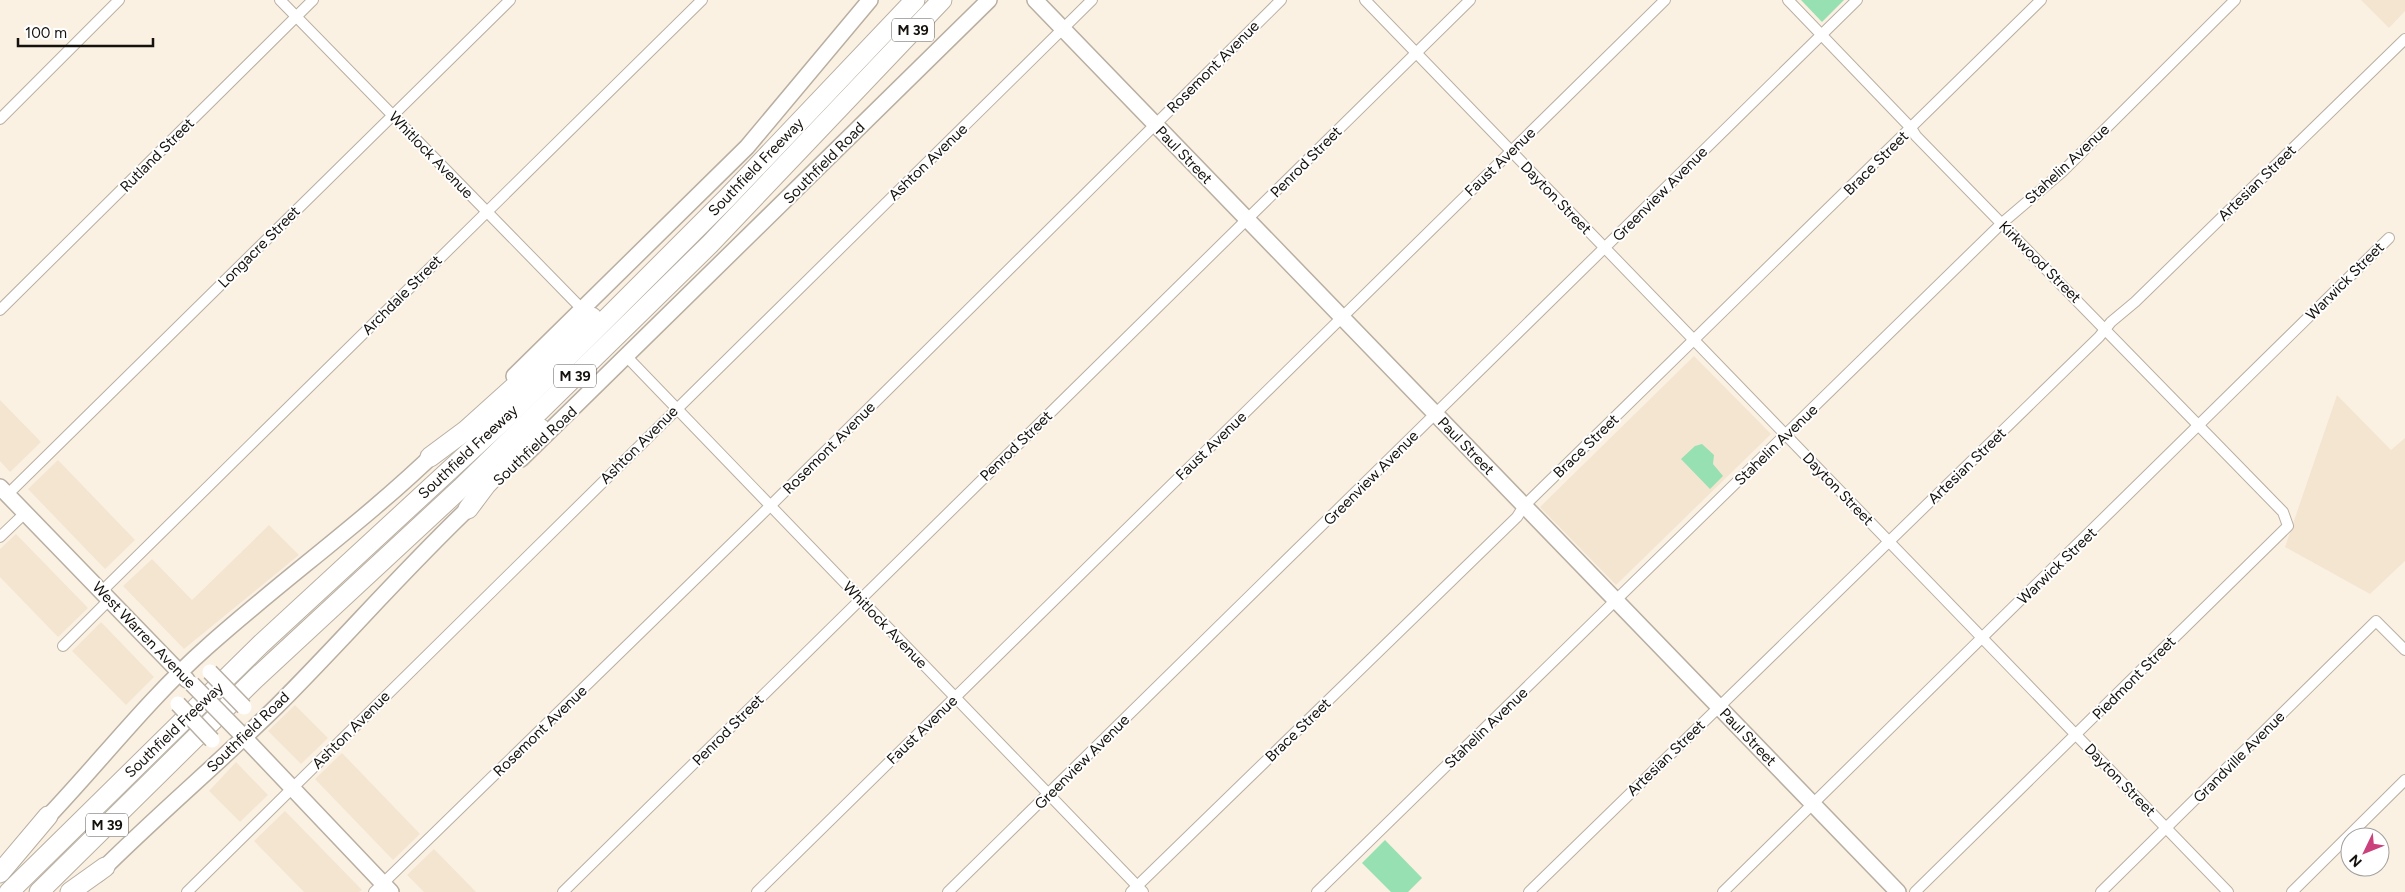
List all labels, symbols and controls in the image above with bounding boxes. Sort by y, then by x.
scale bar [18,15,152,47]
street label: Rosemont Avenue [1163,17,1263,117]
road number: M 39 [892,18,934,42]
text: 100 m [25,24,67,42]
street label: Whitlock Avenue [385,108,477,202]
street label: Rutland Street [116,114,198,196]
street label: Southfield Freeway [705,114,808,220]
street label: Southfield Road [780,119,868,207]
street label: Ashton Avenue [885,120,971,204]
street label: Stahelin Avenue [2021,120,2113,208]
street label: Paul Street [1152,122,1216,188]
street label: Penrod Street [1267,122,1346,201]
street label: Faust Avenue [1461,124,1539,200]
street label: Brace Street [1840,127,1912,199]
street label: Artesian Street [2214,141,2300,225]
street label: Greenview Avenue [1609,143,1711,245]
street label: Dayton Street [1517,158,1595,238]
street label: Longacre Street [214,202,304,292]
street label: Kirkwood Street [1995,217,2085,307]
street label: Warwick Street [2302,238,2388,324]
street label: Archdale Street [358,251,446,339]
road number: M 39 [554,364,596,388]
street label: Rosemont Avenue [779,398,879,498]
street label: Southfield Freeway [414,401,522,503]
street label: Stahelin Avenue [1731,401,1821,489]
street label: Ashton Avenue [596,402,682,488]
street label: Southfield Road [489,403,581,489]
street label: Penrod Street [976,407,1056,485]
street label: Faust Avenue [1172,408,1250,484]
street label: Brace Street [1550,410,1623,482]
street label: Paul Street [1434,413,1498,479]
street label: Artesian Street [1924,424,2010,508]
street label: Greenview Avenue [1320,427,1422,529]
street label: Dayton Street [1799,449,1877,529]
street label: Warwick Street [2014,524,2100,608]
street label: West Warren Avenue [89,578,199,692]
street label: Whitlock Avenue [839,578,931,672]
street label: Piedmont Street [2089,632,2180,723]
street label: Southfield Freeway [121,678,227,781]
street label: Rosemont Avenue [489,682,591,780]
street label: Stahelin Avenue [1441,684,1531,772]
street label: Ashton Avenue [308,687,394,773]
street label: Southfield Road [203,688,293,776]
street label: Penrod Street [689,690,768,769]
street label: Faust Avenue [883,692,961,768]
street label: Brace Street [1262,694,1335,766]
street label: Paul Street [1716,704,1780,770]
street label: Grandville Avenue [2190,708,2288,806]
street label: Greenview Avenue [1031,711,1133,813]
street label: Artesian Street [1623,716,1709,800]
street label: Dayton Street [2081,740,2159,820]
road number: M 39 [86,814,128,836]
north arrow [2340,827,2390,877]
text: N [2346,851,2366,870]

